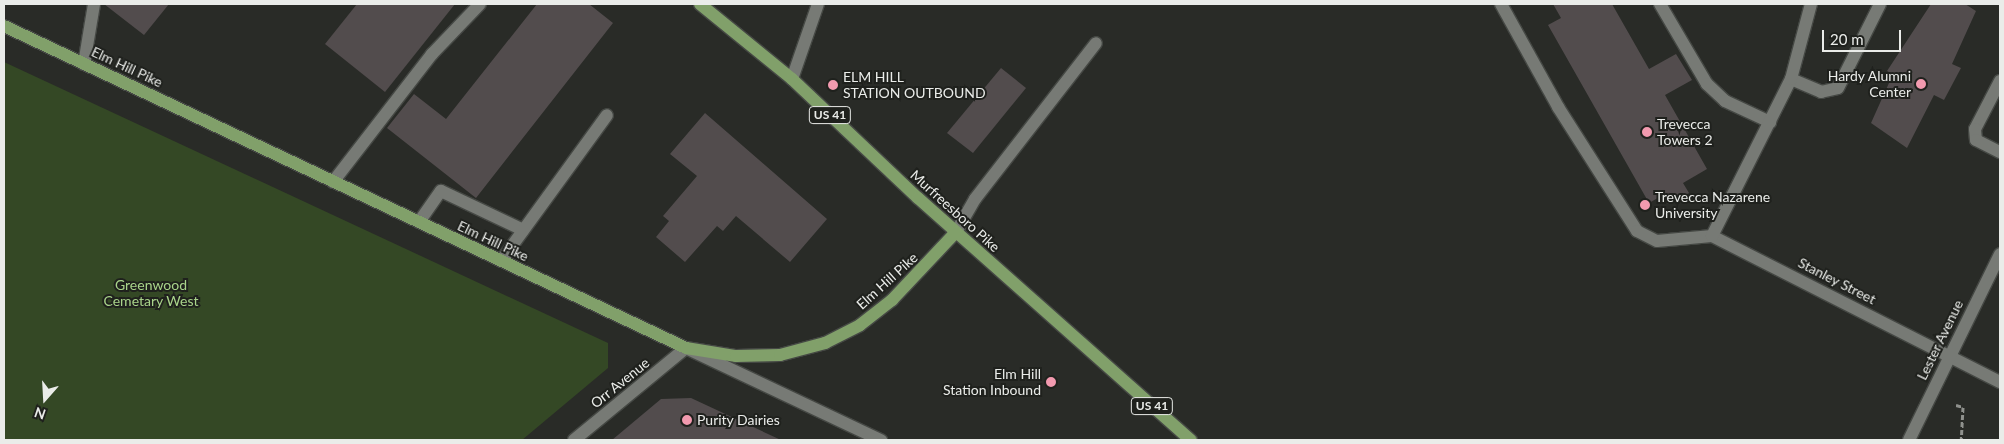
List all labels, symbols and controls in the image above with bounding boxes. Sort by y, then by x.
scale bar [1824,20,1903,52]
text: 20 m [1830,30,1864,48]
street label: Elm Hill Pike [89,43,165,91]
place label: Hardy Alumni Center [1827,68,1911,100]
place label: ELM HILL STATION OUTBOUND [843,69,986,102]
marker: Hardy Alumni Center [1915,78,1927,90]
marker: ELM HILL STATION OUTBOUND [827,79,839,91]
road number: US 41 [809,106,851,124]
place label: Trevecca Towers 2 [1657,116,1713,148]
marker: Trevecca Towers 2 [1641,126,1653,138]
street label: Murfreesboro Pike [907,167,1003,255]
place label: Trevecca Nazarene University [1655,189,1770,222]
marker: Trevecca Nazarene University [1639,199,1651,211]
street label: Elm Hill Pike [455,217,531,265]
street label: Elm Hill Pike [853,249,921,313]
street label: Stanley Street [1795,254,1879,308]
park label: Greenwood Cemetary West [103,277,199,310]
street label: Lester Avenue [1913,297,1967,383]
street label: Orr Avenue [587,354,653,412]
place label: Elm Hill Station Inbound [943,366,1041,398]
north arrow [20,374,70,424]
marker: Elm Hill Station Inbound [1045,376,1057,388]
road number: US 41 [1131,396,1173,416]
text: N [32,404,48,423]
place label: Purity Dairies [697,412,780,428]
marker: Purity Dairies [681,414,693,426]

